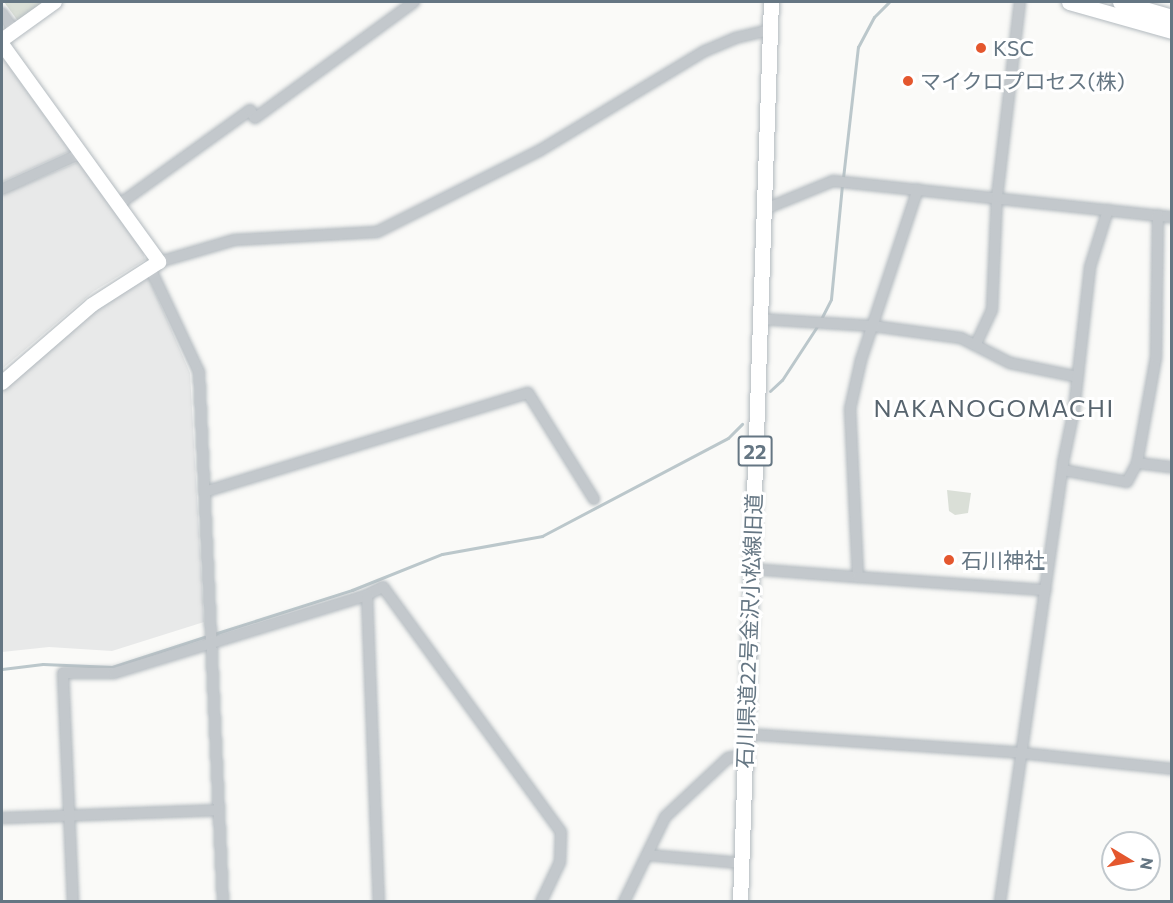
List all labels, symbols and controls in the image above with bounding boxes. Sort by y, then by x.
place label: KSC [993,35,1034,61]
marker: KSC [974,41,988,55]
place label: マイクロプロセス(株) [920,68,1125,94]
marker: マイクロプロセス(株) [901,74,915,88]
district label: NAKANOGOMACHI [873,394,1115,422]
road number: 22 [737,434,773,468]
street label: 石川県道22号金沢小松線旧道 [732,493,766,769]
place label: 石川神社 [961,547,1045,573]
marker: 石川神社 [942,553,956,567]
north arrow [1101,831,1161,891]
text: N [1137,856,1158,871]

